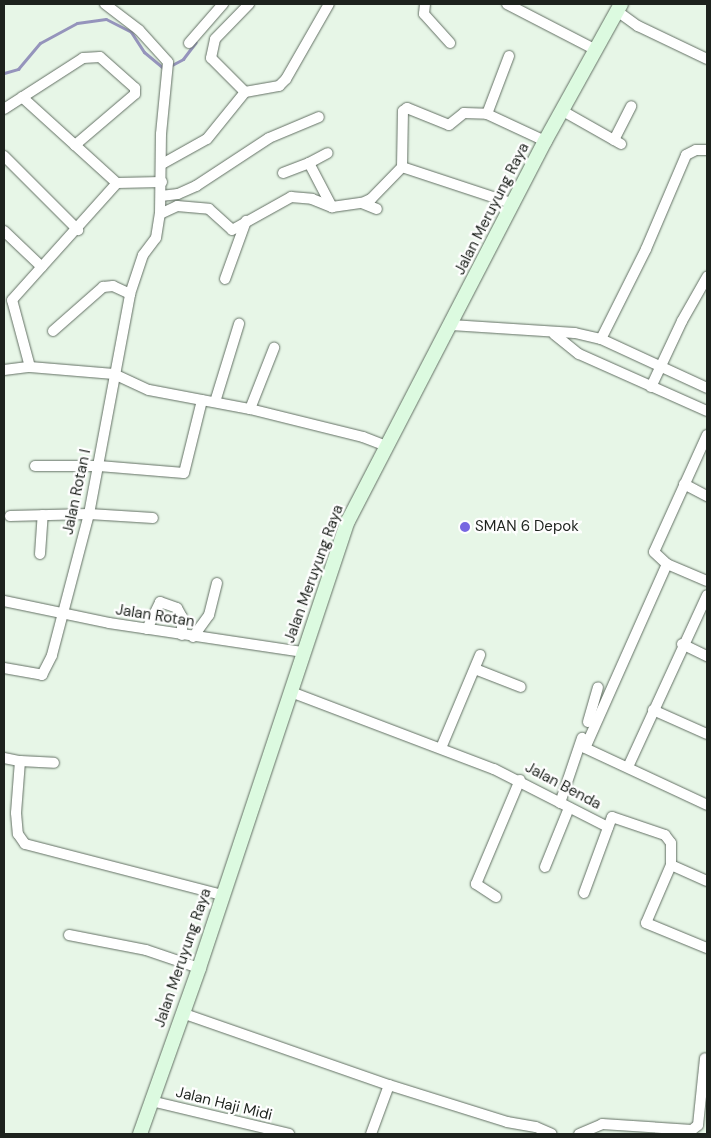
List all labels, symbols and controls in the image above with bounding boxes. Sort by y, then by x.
street label: Jalan Meruyung Raya [451,140,533,278]
street label: Jalan Rotan I [59,448,95,536]
street label: Jalan Meruyung Raya [281,502,347,646]
place label: SMAN 6 Depok [475,518,579,536]
marker: SMAN 6 Depok [459,521,471,533]
street label: Jalan Rotan [114,601,196,631]
street label: Jalan Benda [522,758,604,814]
street label: Jalan Meruyung Raya [151,886,215,1030]
street label: Jalan Haji Midi [174,1083,274,1125]

